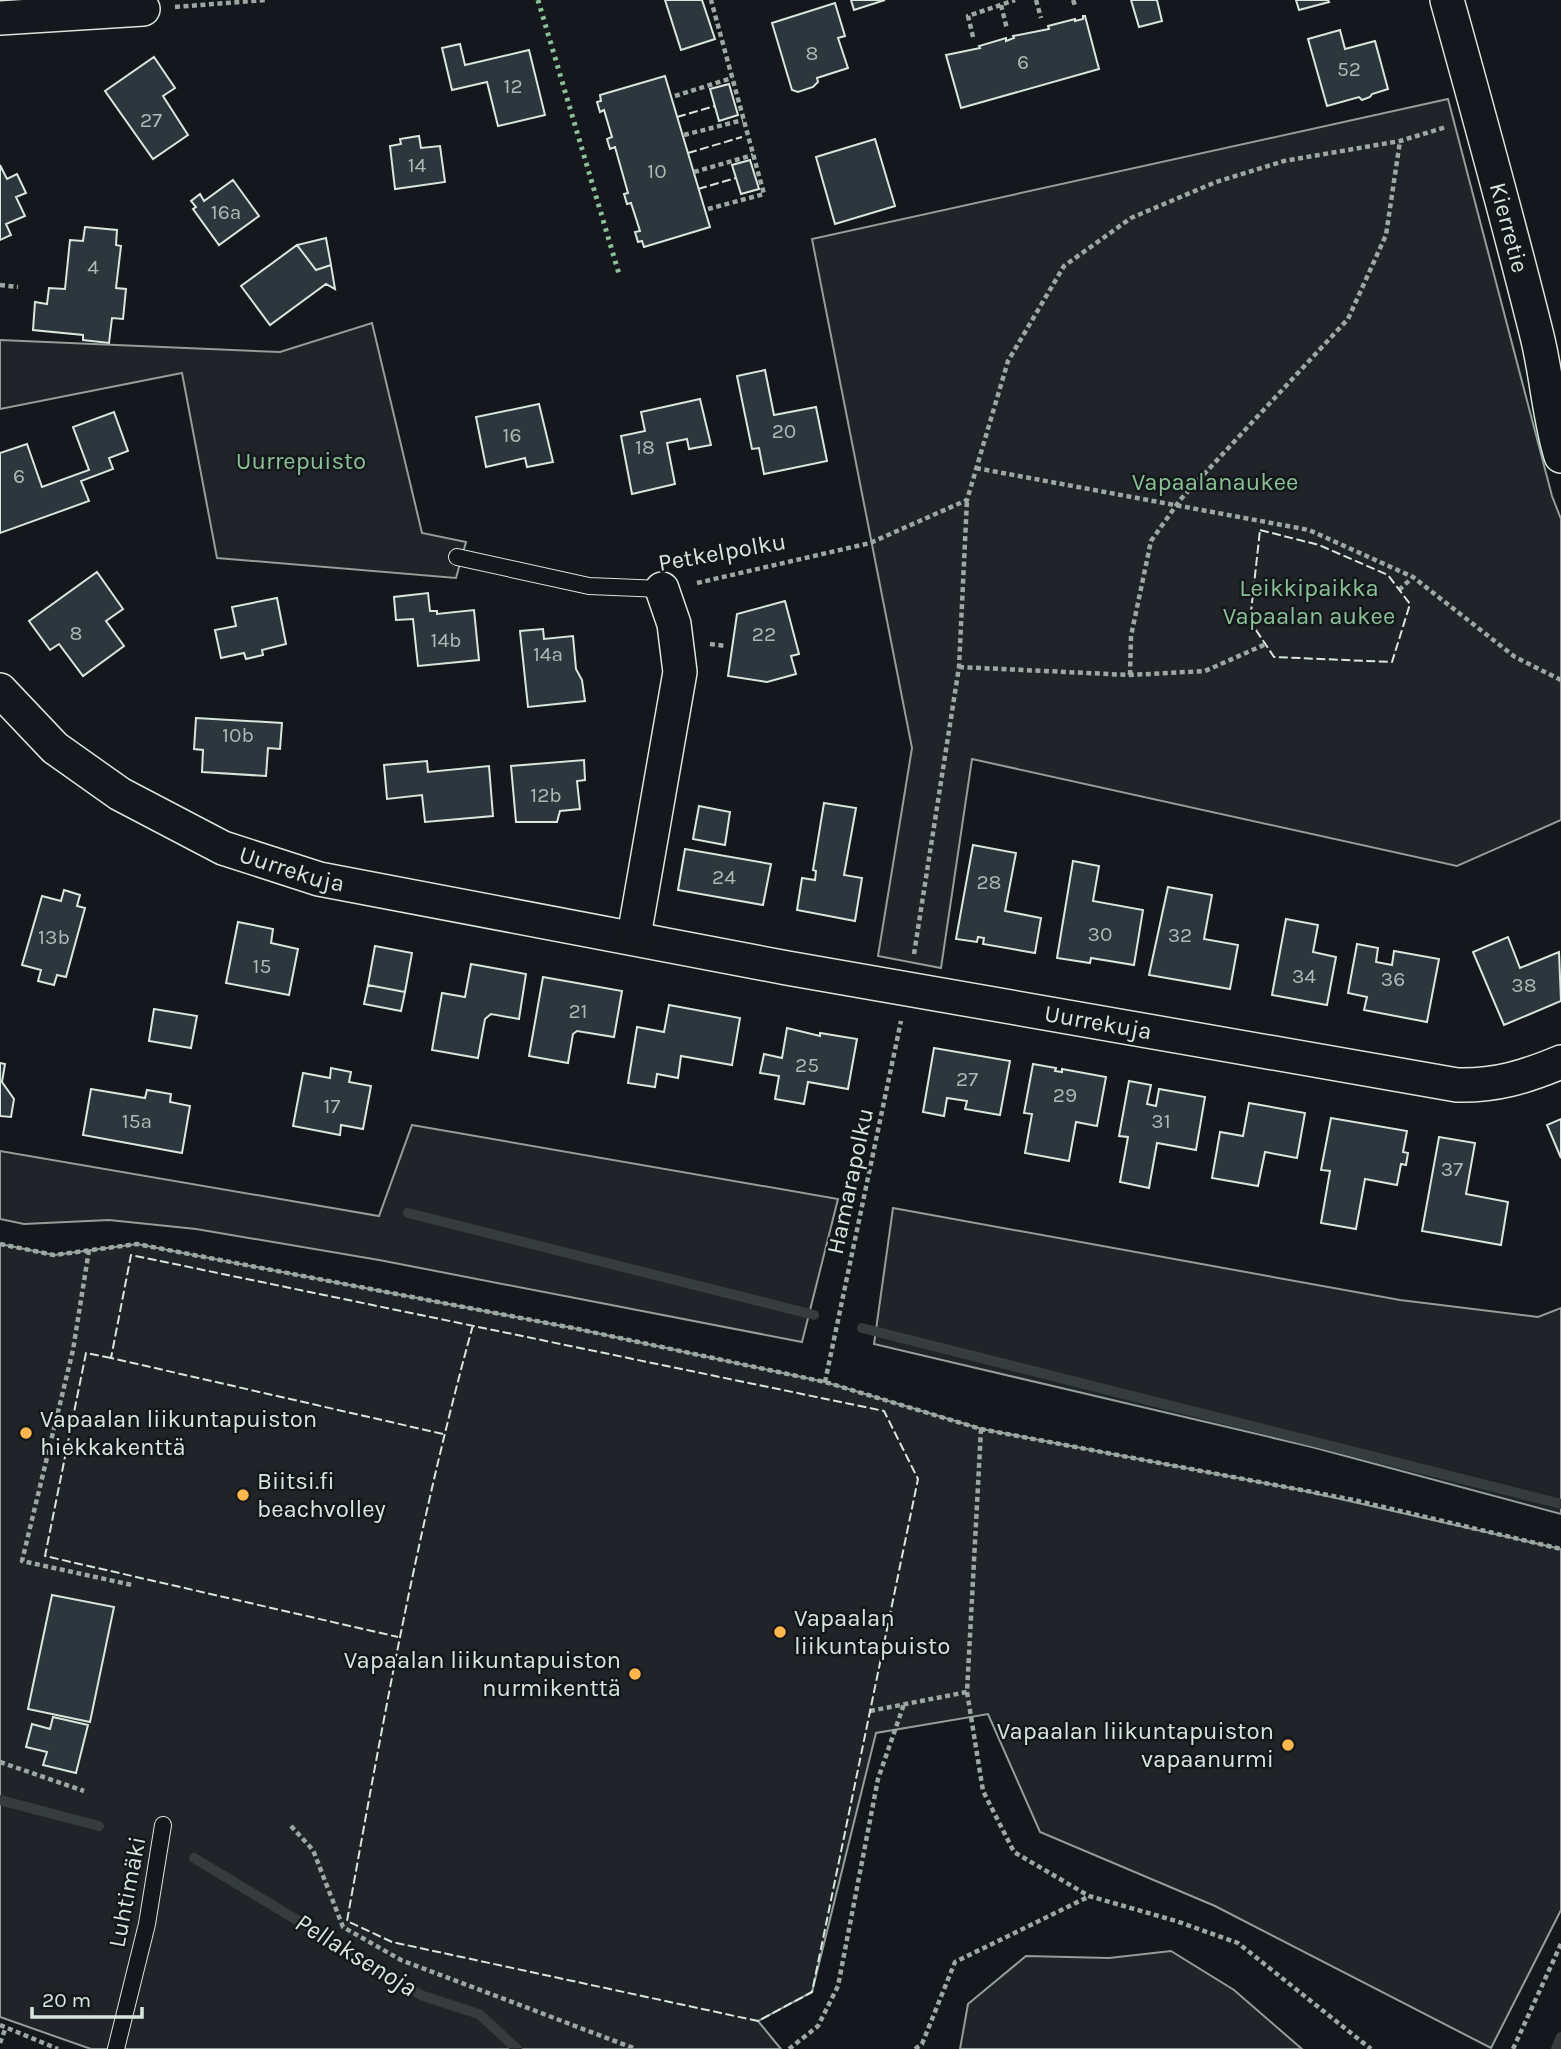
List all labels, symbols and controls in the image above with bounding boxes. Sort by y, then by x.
house number: 8 [806,41,818,65]
house number: 6 [1017,50,1029,74]
house number: 52 [1337,57,1361,81]
house number: 12 [503,74,523,98]
house number: 27 [140,108,162,132]
house number: 14 [408,153,427,177]
house number: 10 [647,159,667,183]
street label: Kierretie [1484,179,1534,276]
house number: 16a [211,200,241,224]
house number: 4 [87,255,99,279]
house number: 20 [772,419,796,443]
house number: 16 [503,423,521,447]
house number: 18 [635,435,655,459]
park label: Uurrepuisto [236,447,366,475]
house number: 6 [13,464,25,488]
park label: Vapaalanaukee [1132,468,1298,496]
street label: Petkelpolku [656,527,788,577]
park label: Leikkipaikka Vapaalan aukee [1223,574,1395,630]
house number: 8 [70,621,82,645]
house number: 22 [752,622,776,646]
house number: 14b [430,628,462,652]
house number: 14a [533,642,563,666]
house number: 10b [222,723,254,747]
house number: 12b [530,783,562,807]
street label: Uurrekuja [236,840,347,898]
house number: 24 [712,865,736,889]
house number: 28 [976,870,1002,894]
house number: 30 [1088,922,1112,946]
house number: 32 [1168,923,1192,947]
house number: 13b [38,925,70,949]
house number: 15 [253,954,271,978]
house number: 34 [1292,964,1316,988]
house number: 36 [1381,967,1405,991]
house number: 38 [1511,973,1537,997]
house number: 21 [568,999,588,1023]
street label: Uurrekuja [1042,999,1154,1045]
house number: 25 [795,1053,819,1077]
house number: 27 [956,1067,978,1091]
house number: 29 [1053,1083,1077,1107]
house number: 17 [324,1094,341,1118]
street label: Hamarapolku [821,1105,879,1257]
house number: 15a [122,1109,152,1133]
house number: 31 [1151,1109,1171,1133]
house number: 37 [1441,1157,1463,1181]
place label: Vapaalan liikuntapuiston hiekkakenttä [40,1405,317,1461]
marker: Vapaalan liikuntapuiston hiekkakenttä [18,1425,34,1441]
place label: Biitsi.fi beachvolley [257,1467,386,1523]
marker: Biitsi.fi beachvolley [235,1487,251,1503]
place label: Vapaalan liikuntapuisto [794,1604,950,1660]
marker: Vapaalan liikuntapuisto [772,1624,788,1640]
place label: Vapaalan liikuntapuiston nurmikenttä [344,1646,621,1702]
marker: Vapaalan liikuntapuiston nurmikenttä [627,1666,643,1682]
place label: Vapaalan liikuntapuiston vapaanurmi [997,1717,1274,1773]
marker: Vapaalan liikuntapuiston vapaanurmi [1280,1737,1296,1753]
street label: Luhtimäki [102,1834,152,1950]
water label: Pellaksenoja [290,1907,422,2003]
scale bar [32,1976,142,2020]
text: 20 m [42,1988,91,2012]

